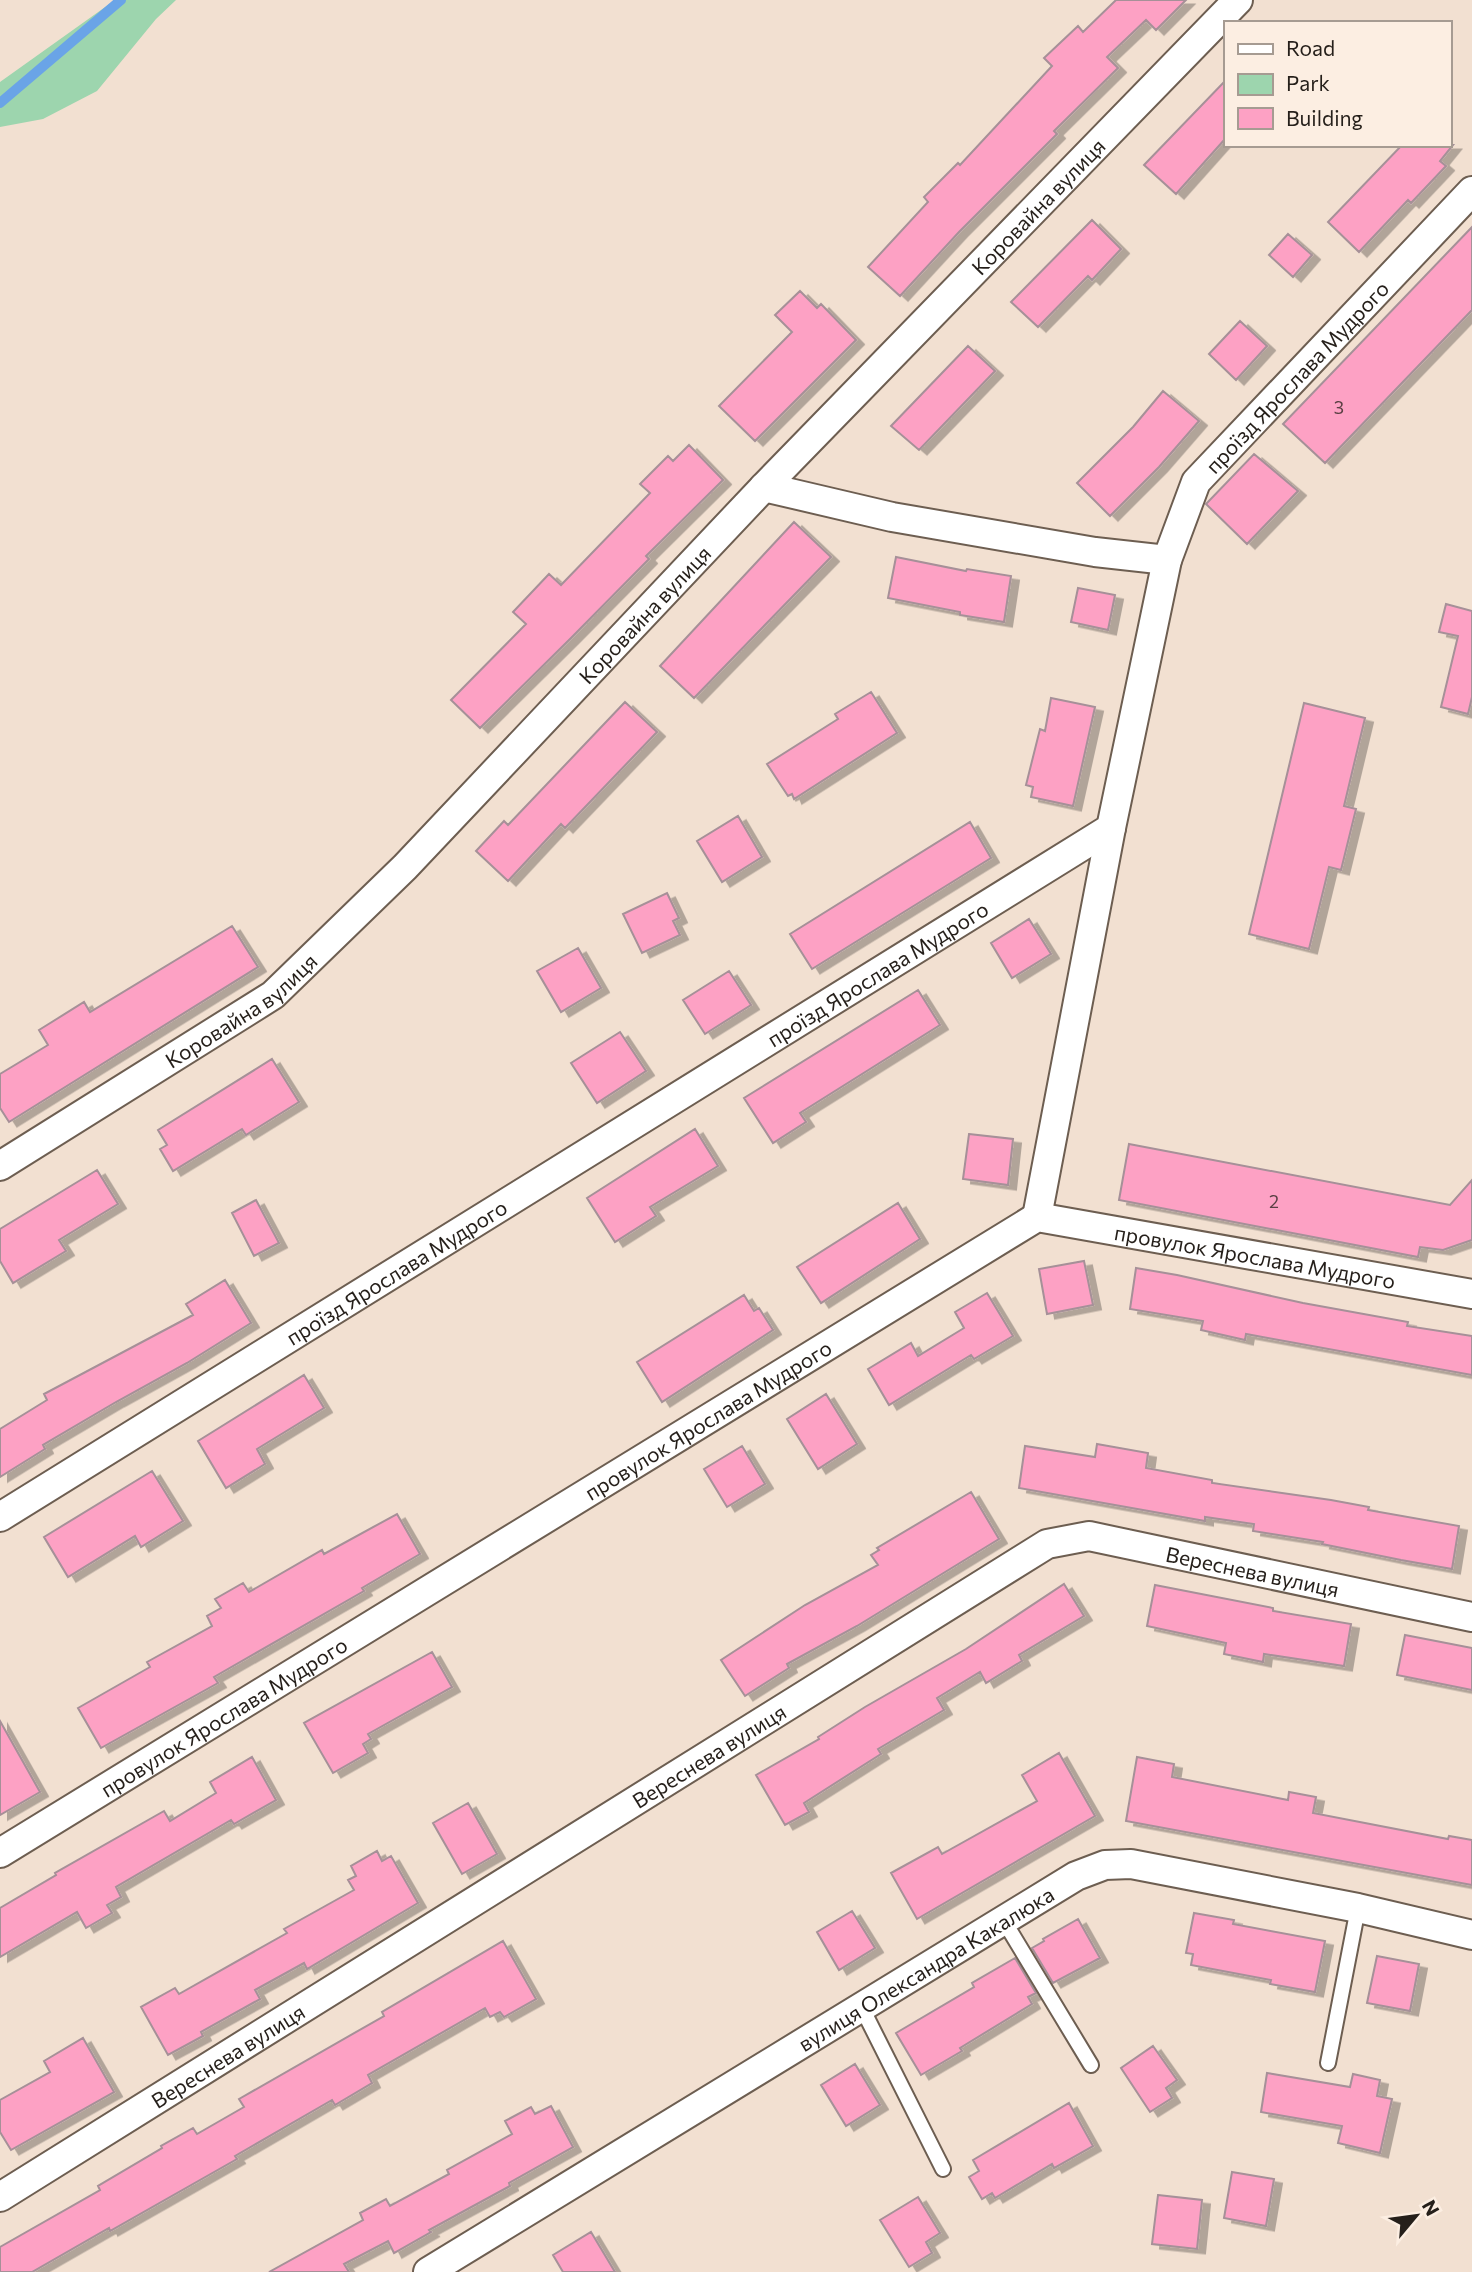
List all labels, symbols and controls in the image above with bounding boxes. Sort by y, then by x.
legend [1224,21,1451,147]
text: Road [1286,35,1335,60]
text: Park [1286,70,1330,95]
text: Building [1286,105,1363,130]
street label: Коровайна вулиця [966,133,1109,279]
street label: проїзд Ярослава Мудрого [1199,275,1393,478]
house number: 3 [1334,396,1344,418]
street label: Коровайна вулиця [573,540,715,688]
street label: проїзд Ярослава Мудрого [762,895,992,1051]
street label: Коровайна вулиця [160,948,321,1072]
house number: 2 [1269,1190,1279,1212]
street label: проїзд Ярослава Мудрого [281,1193,511,1349]
street label: провулок Ярослава Мудрого [1113,1218,1398,1293]
street label: провулок Ярослава Мудрого [580,1334,835,1504]
street label: Вереснева вулиця [1164,1540,1341,1601]
street label: провулок Ярослава Мудрого [95,1631,351,1801]
street label: Вереснева вулиця [627,1698,790,1812]
street label: вулиця Олександра Какалюка [793,1880,1058,2056]
street label: Вереснева вулиця [146,1998,309,2112]
north arrow [1381,2181,1451,2251]
text: N [1418,2196,1445,2219]

